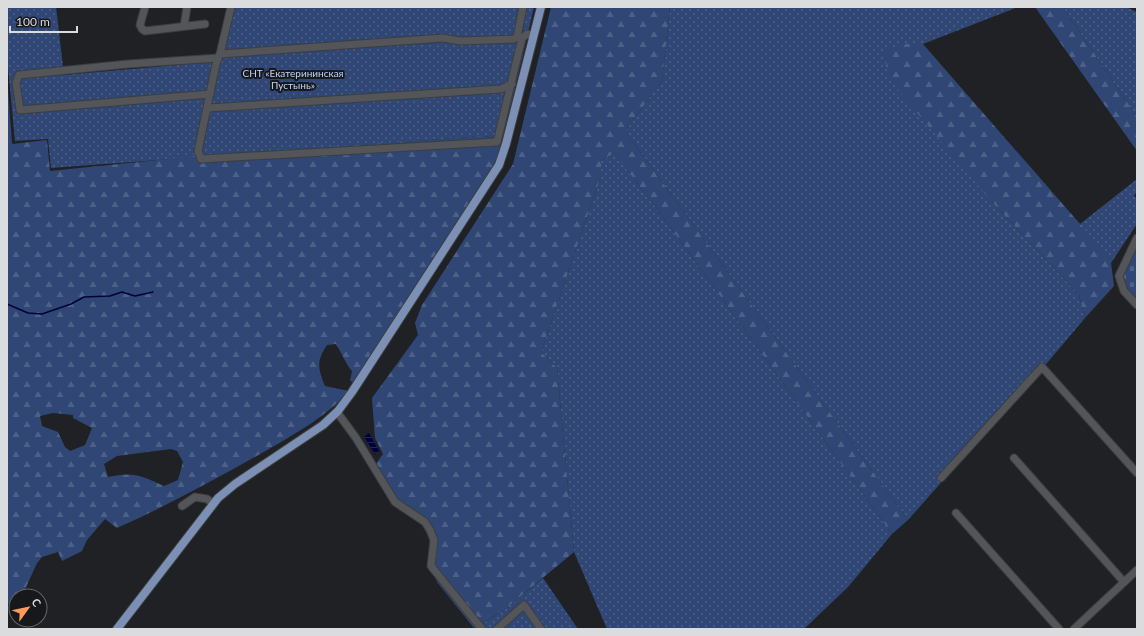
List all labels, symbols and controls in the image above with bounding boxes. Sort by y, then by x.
scale bar [10,8,77,34]
text: 100 m [16,14,50,29]
park label: СНТ «Екатерининская Пустынь» [242,67,344,91]
north arrow [8,588,48,628]
text: С [29,596,45,609]

